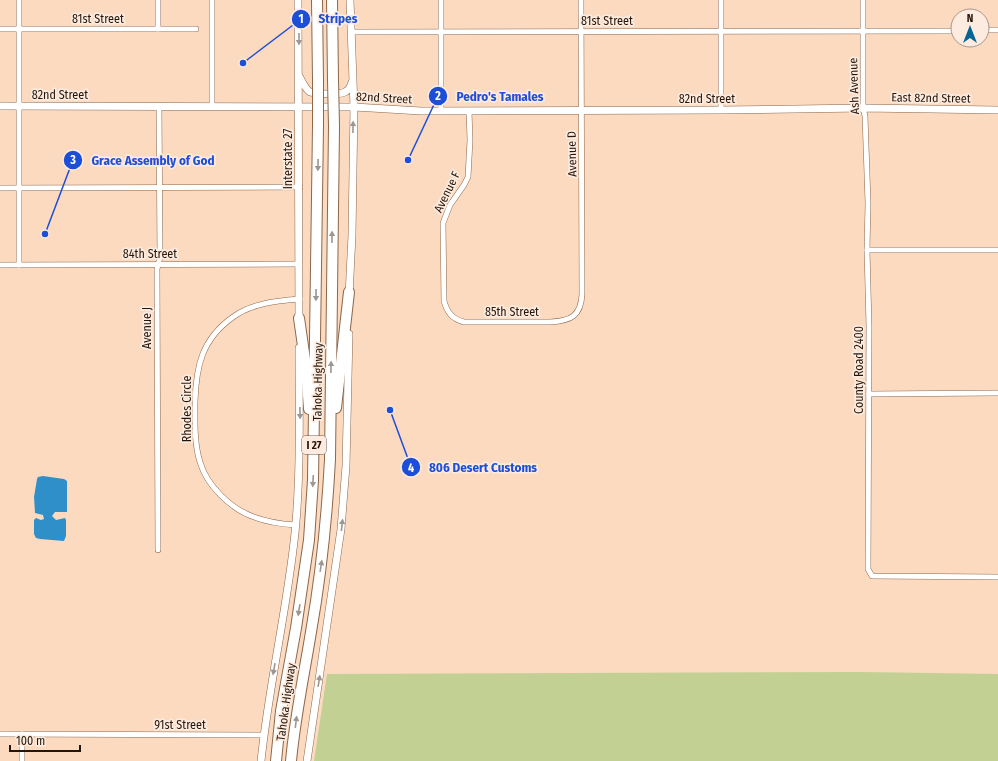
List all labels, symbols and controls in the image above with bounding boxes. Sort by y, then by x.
callout: Stripes [291,6,366,31]
north arrow [950,8,990,48]
text: Stripes [319,11,358,26]
street label: 81st Street [72,12,124,26]
text: 1 [298,12,304,26]
text: N [967,12,973,25]
street label: 81st Street [581,14,633,28]
one-way arrow [296,33,302,46]
street label: Ash Avenue [846,57,862,115]
callout: Pedro's Tamales [428,84,551,109]
street label: 82nd Street [32,88,88,102]
text: 2 [434,89,441,103]
text: Pedro's Tamales [457,89,544,104]
street label: 82nd Street [356,90,413,106]
street label: East 82nd Street [891,90,971,106]
street label: 82nd Street [679,92,735,106]
one-way arrow [350,120,356,133]
street label: Interstate 27 [281,129,295,189]
street label: Avenue D [565,131,579,177]
callout: Grace Assembly of God [63,148,222,173]
text: 3 [69,153,76,167]
text: Grace Assembly of God [91,153,215,168]
one-way arrow [314,159,321,171]
street label: Avenue F [431,168,463,215]
one-way arrow [329,230,335,243]
street label: 84th Street [123,247,177,261]
one-way arrow [313,289,319,302]
street label: 85th Street [485,305,539,319]
street label: Avenue J [140,307,154,349]
street label: County Road 2400 [852,326,866,414]
street label: Tahoka Highway [310,342,326,421]
one-way arrow [328,360,334,373]
street label: Rhodes Circle [180,376,194,442]
one-way arrow [297,407,303,420]
road number: I 27 [302,436,326,454]
callout: 806 Desert Customs [401,455,545,480]
text: 806 Desert Customs [429,460,537,475]
text: 4 [408,461,414,475]
one-way arrow [310,475,317,487]
one-way arrow [338,519,345,531]
one-way arrow [318,560,324,572]
one-way arrow [296,604,302,616]
street label: Tahoka Highway [274,661,298,742]
one-way arrow [271,663,277,675]
one-way arrow [316,675,322,687]
one-way arrow [293,716,299,728]
street label: 91st Street [154,718,206,732]
scale bar [10,727,80,753]
text: 100 m [16,734,45,748]

